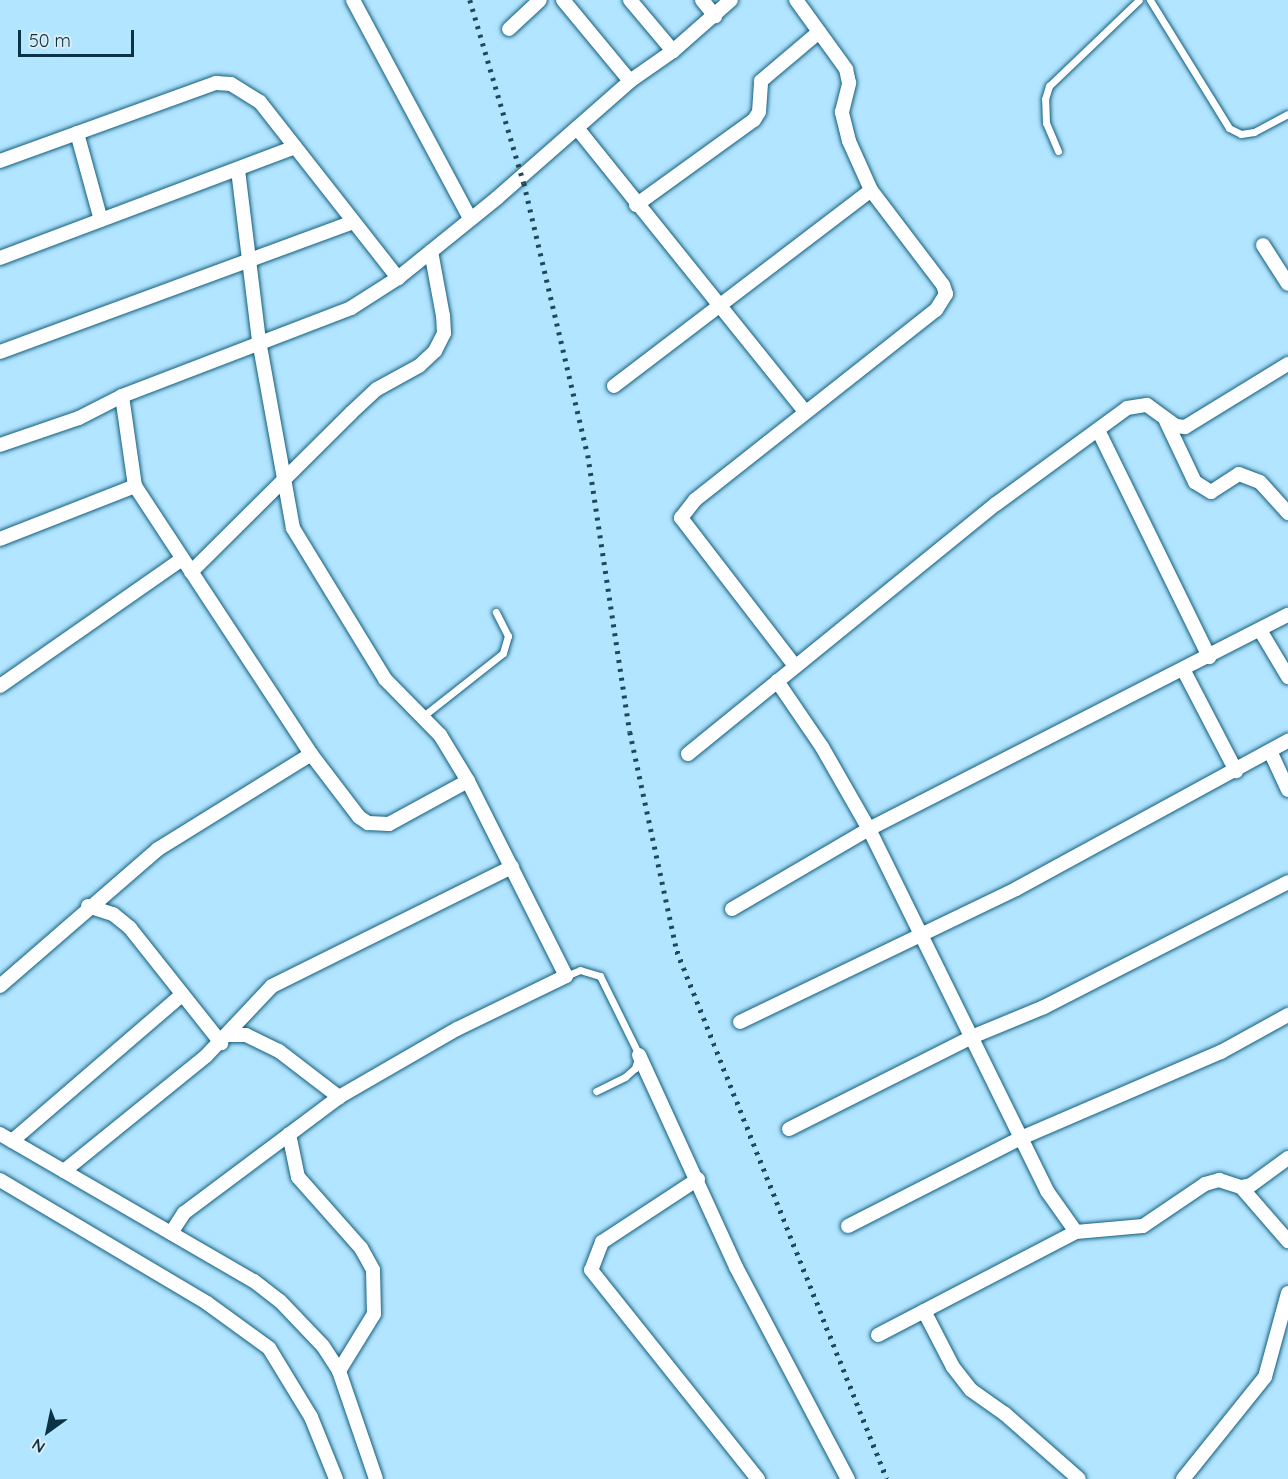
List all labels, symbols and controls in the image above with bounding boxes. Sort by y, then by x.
scale bar [21,18,136,56]
text: 50 m [29,29,71,52]
north arrow [18,1401,78,1461]
text: N [28,1435,49,1458]

